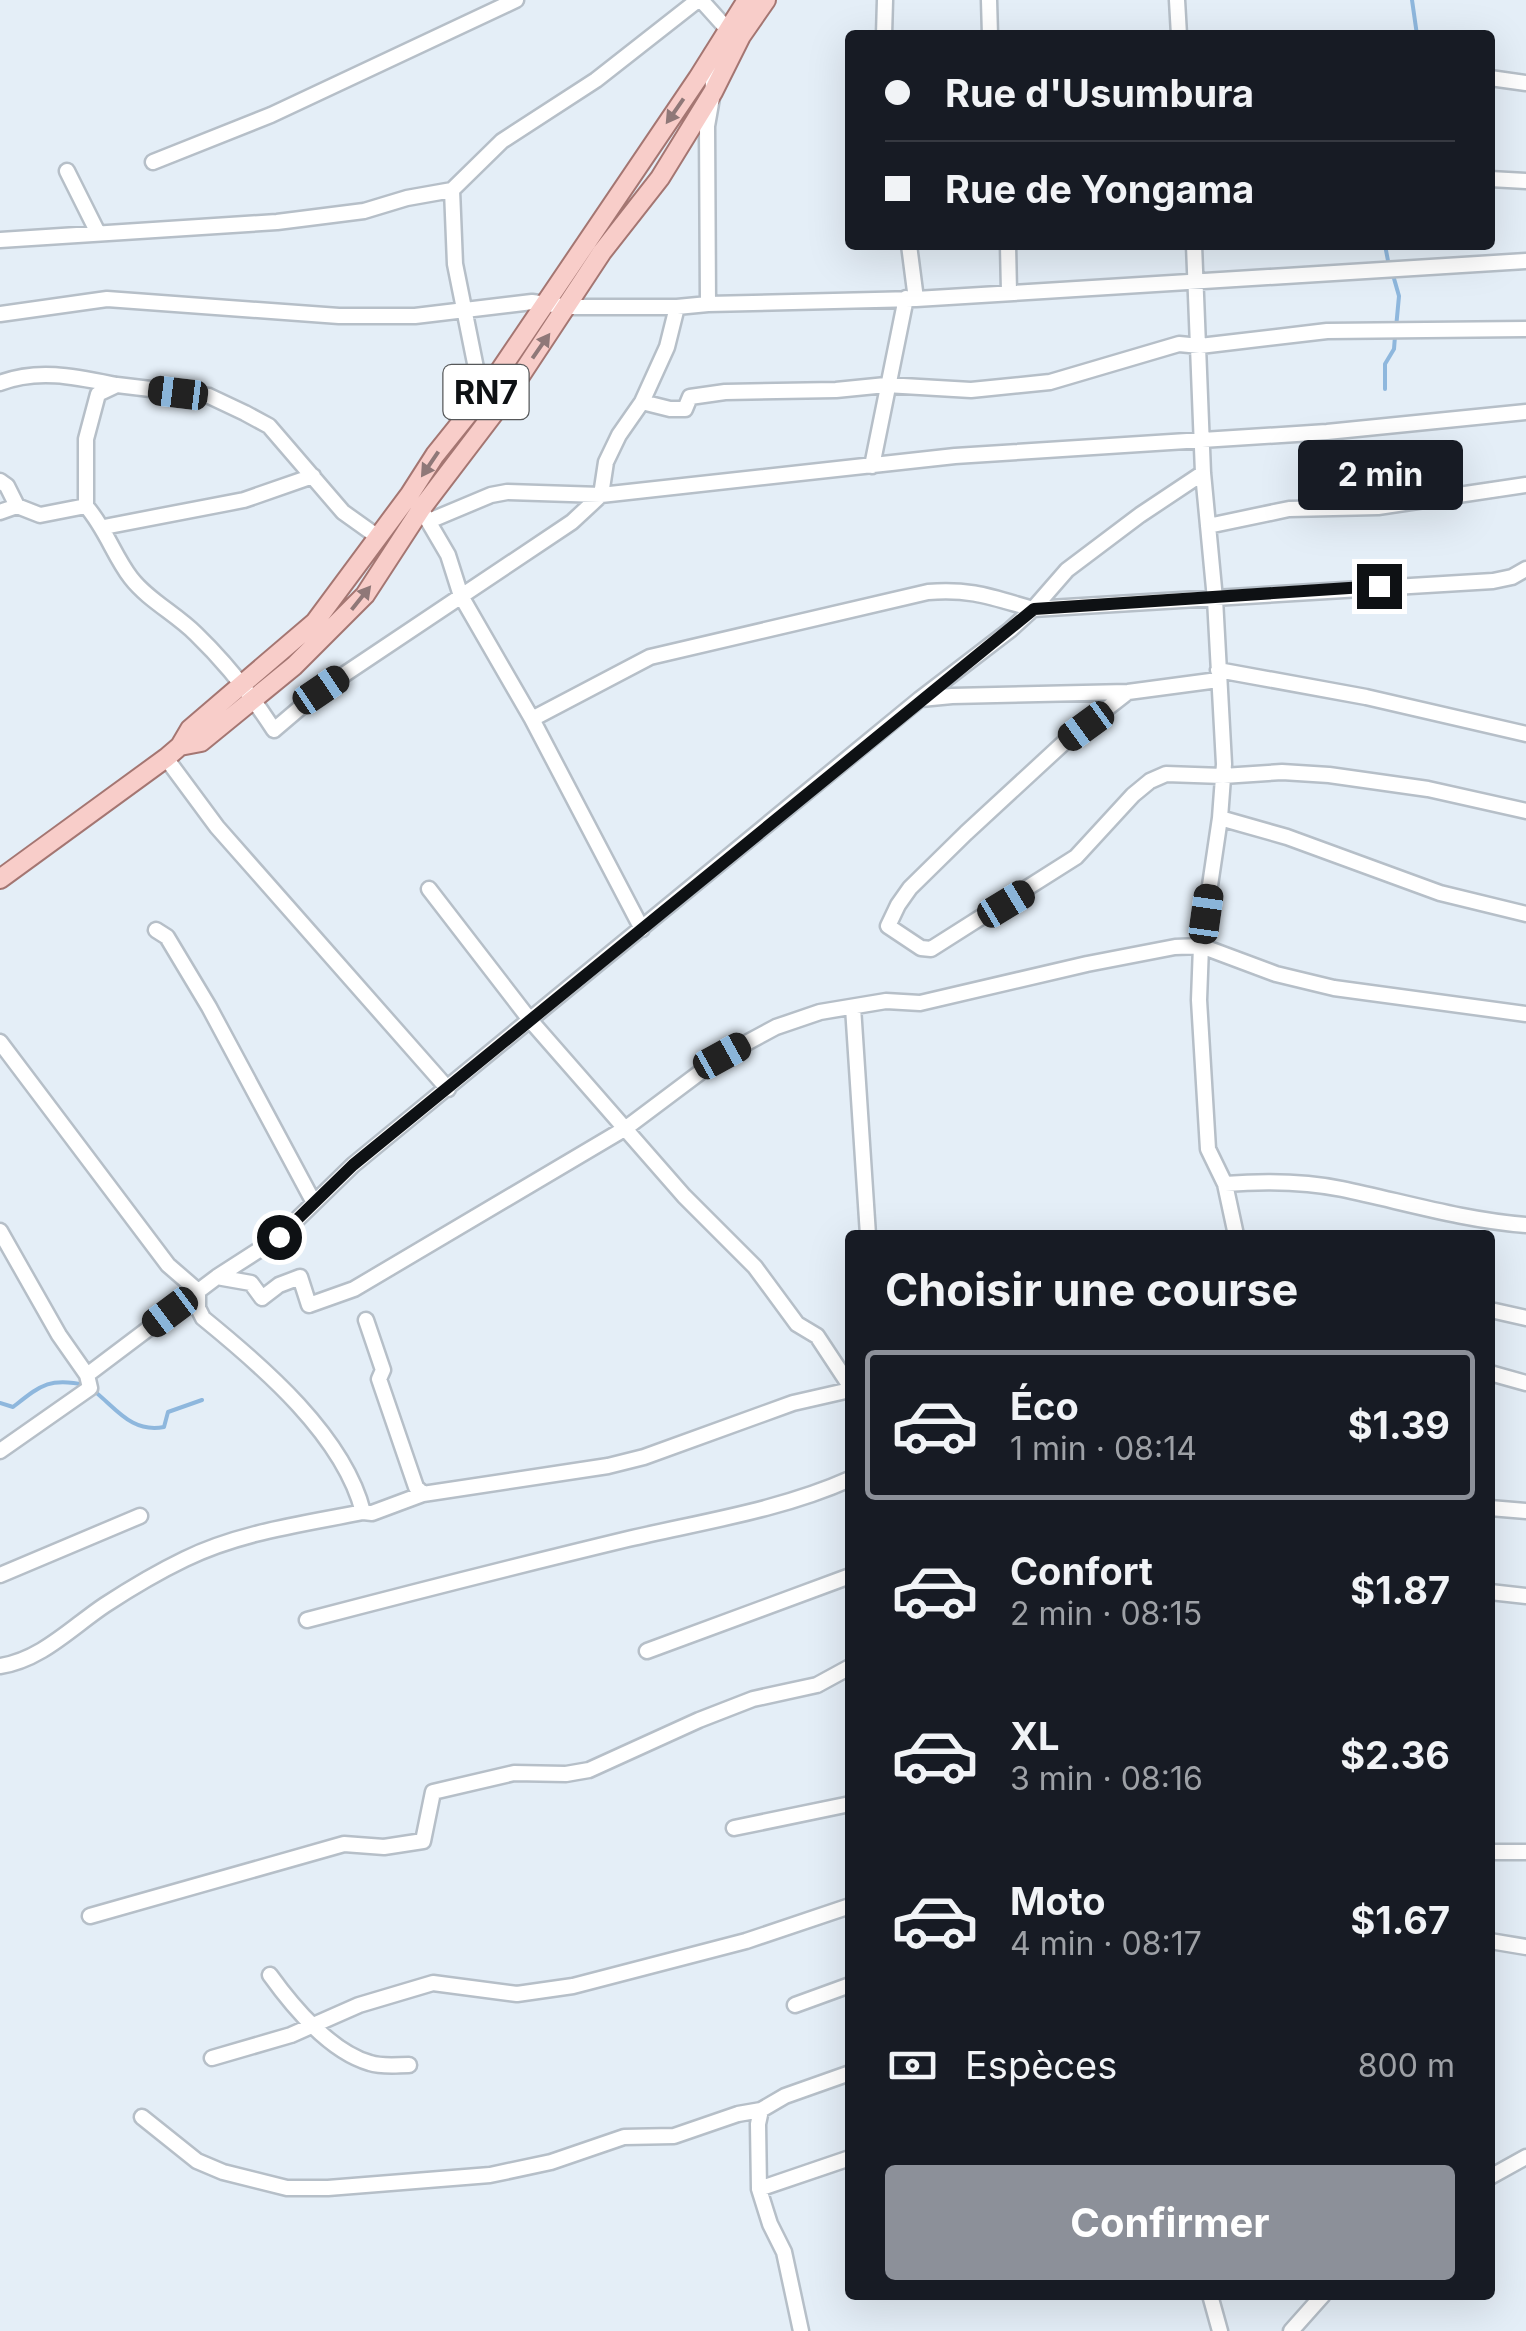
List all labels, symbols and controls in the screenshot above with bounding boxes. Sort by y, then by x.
text: Rue d'Usumbura [945,70,1254,116]
one-way arrow [666,98,685,124]
text: Rue de Yongama [945,166,1254,212]
one-way arrow [531,333,550,360]
road number: RN7 [444,365,528,419]
car [146,374,210,412]
callout: 2 min [1296,441,1462,511]
one-way arrow [421,450,440,477]
text: 2 min [1338,455,1423,494]
route end [1357,564,1402,609]
one-way arrow [350,586,371,611]
car [288,661,354,719]
car [1053,696,1119,756]
car [973,876,1039,932]
car [1187,882,1225,946]
car [688,1028,756,1084]
route start [257,1215,302,1260]
text: Choisir une course [885,1262,1298,1317]
car [137,1282,203,1342]
icon: car [890,1380,980,1470]
text: Éco [1010,1383,1079,1429]
text: $1.39 [1348,1402,1450,1448]
text: 1 min · 08:14 [1010,1429,1197,1468]
icon: car [890,1545,980,1635]
text: Confort [1010,1548,1153,1594]
text: $1.87 [1350,1567,1450,1613]
text: 2 min · 08:15 [1010,1594,1202,1633]
icon: car [890,1710,980,1800]
text: XL [1010,1713,1060,1759]
text: $2.36 [1340,1732,1450,1778]
text: 3 min · 08:16 [1010,1759,1203,1798]
icon: car [890,1875,980,1965]
text: Moto [1010,1878,1106,1924]
text: $1.67 [1350,1897,1450,1943]
text: 4 min · 08:17 [1010,1924,1202,1963]
icon: cash [885,2038,940,2093]
text: Espèces [965,2042,1117,2088]
text: 800 m [1358,2046,1455,2085]
button: Confirmer [885,2165,1455,2280]

